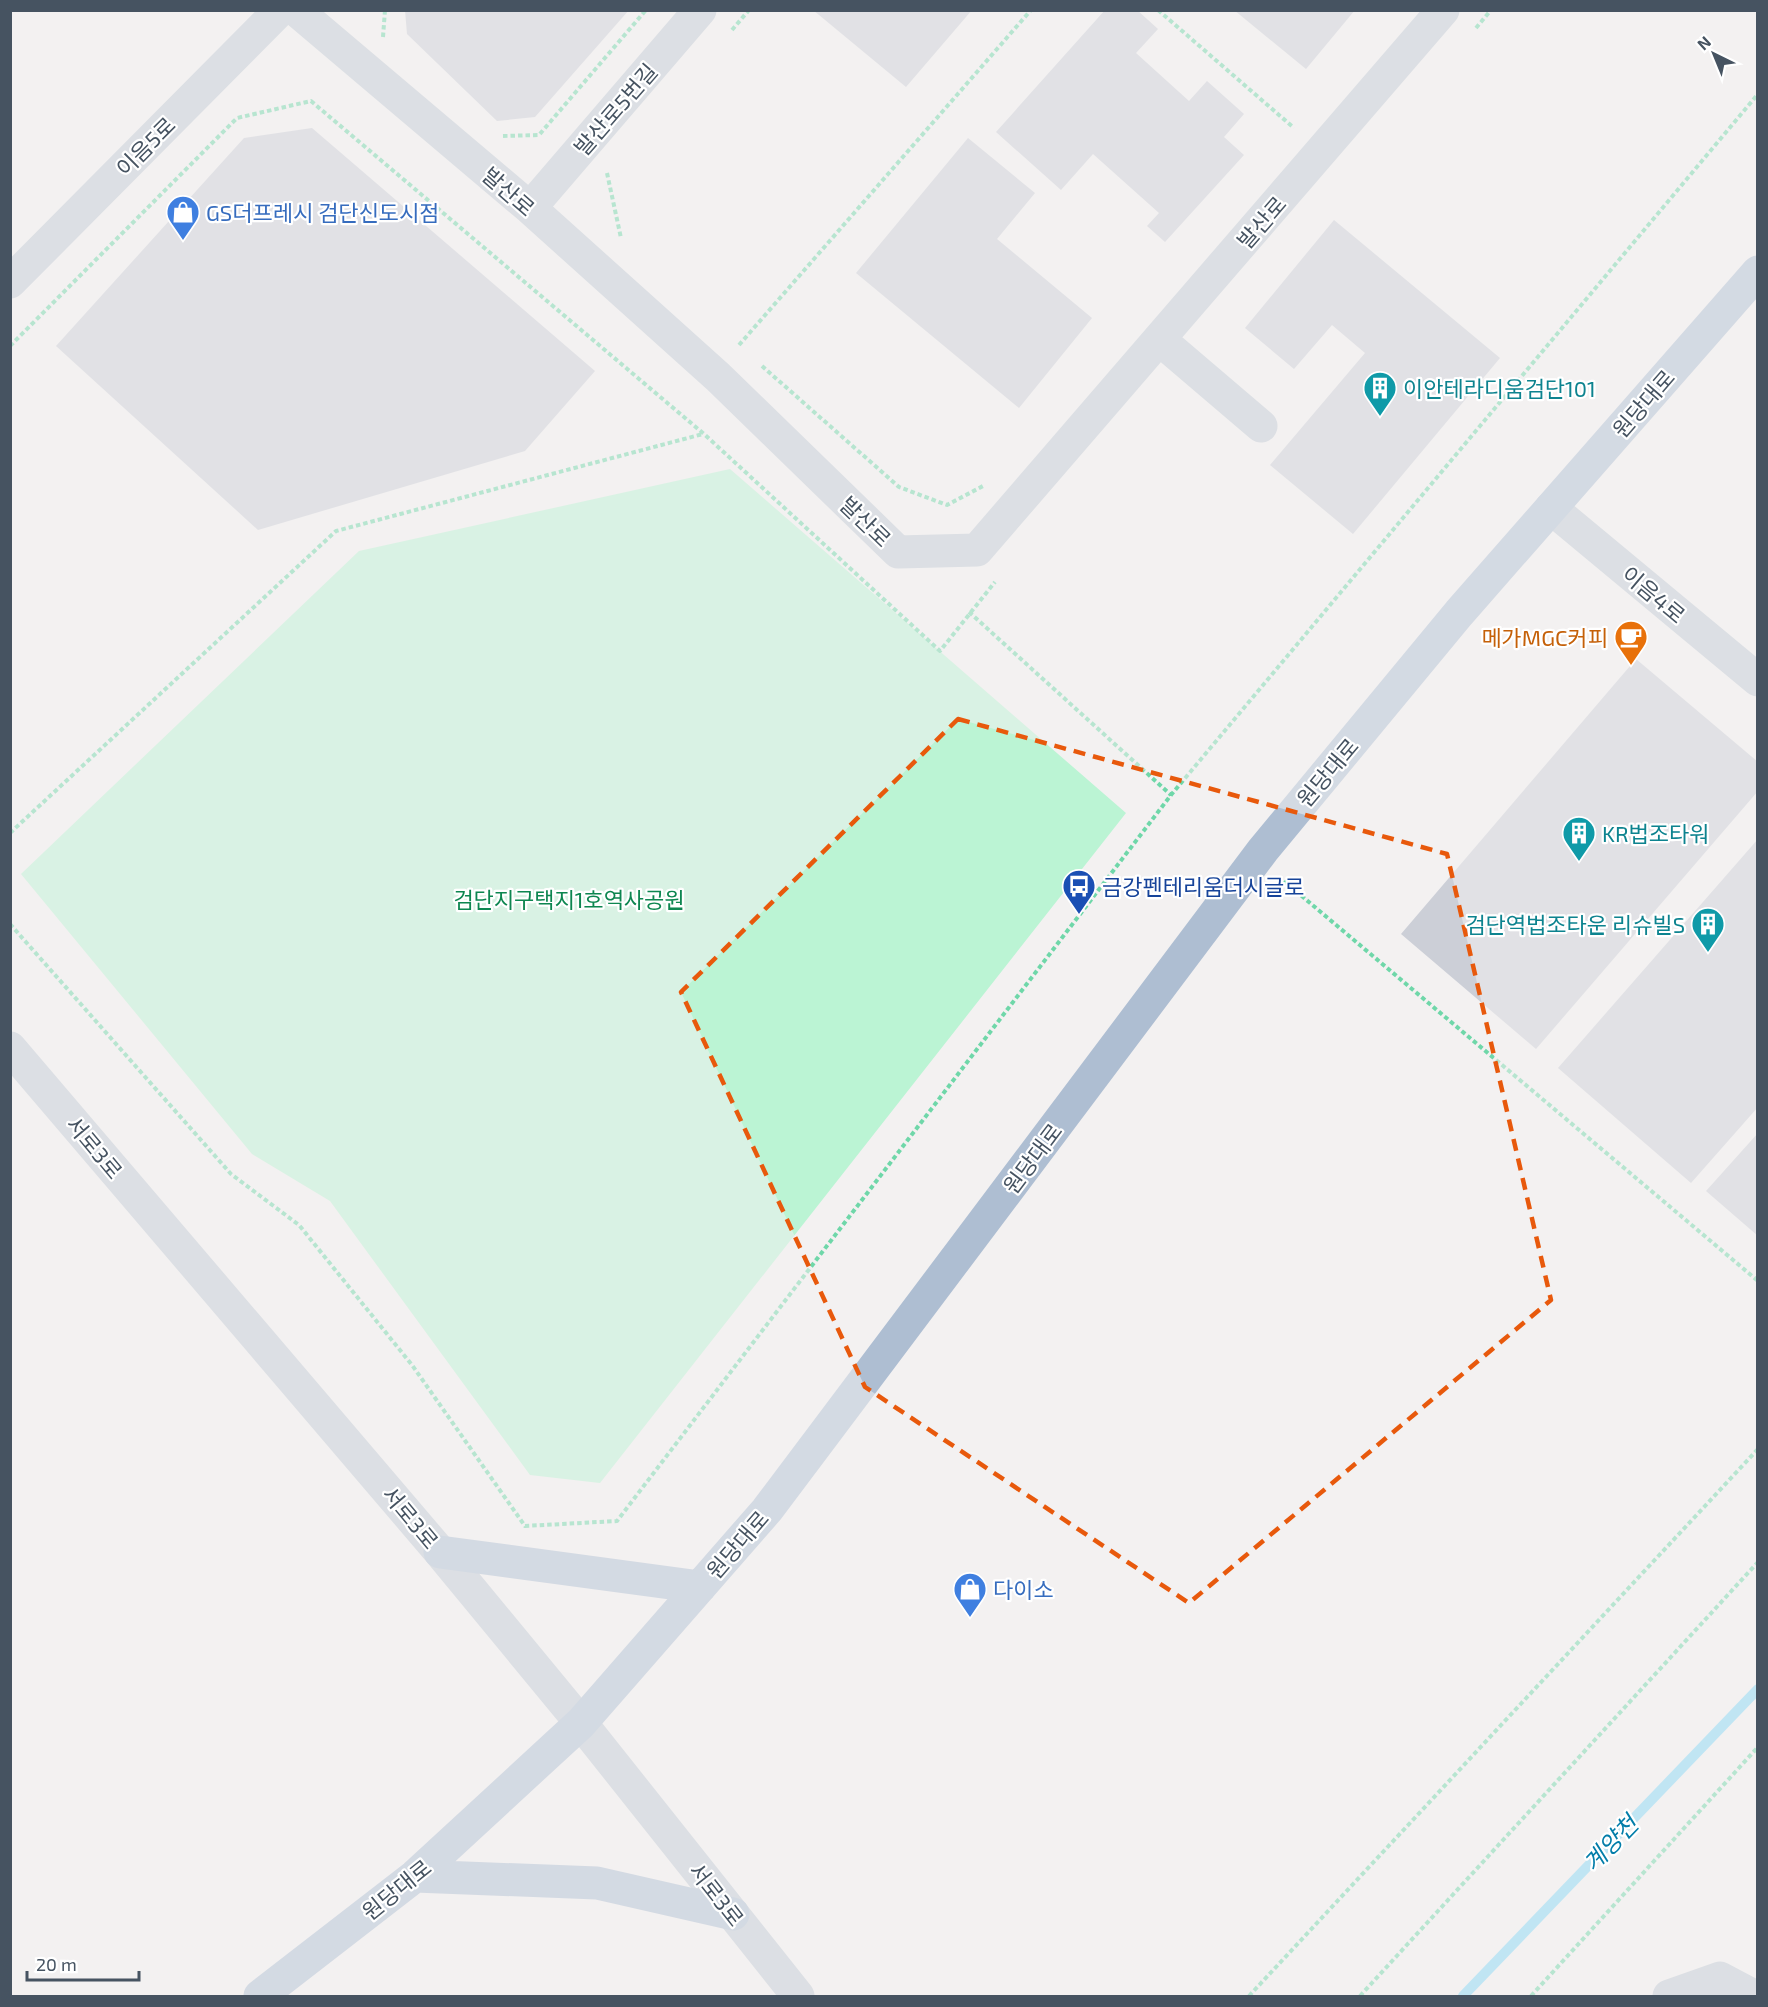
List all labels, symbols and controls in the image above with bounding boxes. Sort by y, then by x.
north arrow [1684,24,1744,84]
text: N [1693,32,1714,54]
street label: 발산로5번길 [568,58,662,160]
street label: 이음5로 [110,111,180,181]
street label: 발산로 [478,161,540,221]
street label: 발산로 [1231,191,1291,253]
shop icon: GS더프레시 검단신도시점 [165,194,201,241]
place label: GS더프레시 검단신도시점 [206,199,439,225]
street label: 원당대로 [1607,364,1679,442]
building icon: 이안테라디움검단101 [1362,370,1398,417]
place label: 이안테라디움검단101 [1403,375,1596,401]
street label: 발산로 [835,491,897,551]
street label: 이음4로 [1617,560,1691,628]
cafe icon: 메가MGC커피 [1613,619,1649,666]
place label: 메가MGC커피 [1481,624,1608,650]
street label: 원당대로 [1291,733,1363,811]
building icon: KR법조타워 [1561,815,1597,862]
place label: KR법조타워 [1602,820,1710,846]
bus stop icon: 금강펜테리움더시글로 [1061,868,1097,915]
place label: 금강펜테리움더시글로 [1102,873,1304,899]
park label: 검단지구택지1호역사공원 [453,886,685,912]
building icon: 검단역법조타운 리슈빌S [1690,906,1726,953]
place label: 검단역법조타운 리슈빌S [1465,911,1685,937]
street label: 서로3로 [62,1111,128,1183]
street label: 원당대로 [997,1118,1067,1198]
street label: 서로3로 [378,1481,444,1553]
street label: 원당대로 [701,1505,773,1583]
shop icon: 다이소 [952,1571,988,1618]
place label: 다이소 [993,1576,1054,1602]
water label: 계양천 [1577,1807,1645,1877]
street label: 원당대로 [356,1853,436,1925]
street label: 서로3로 [684,1857,750,1931]
scale bar [27,1944,140,1982]
text: 20 m [36,1953,77,1975]

